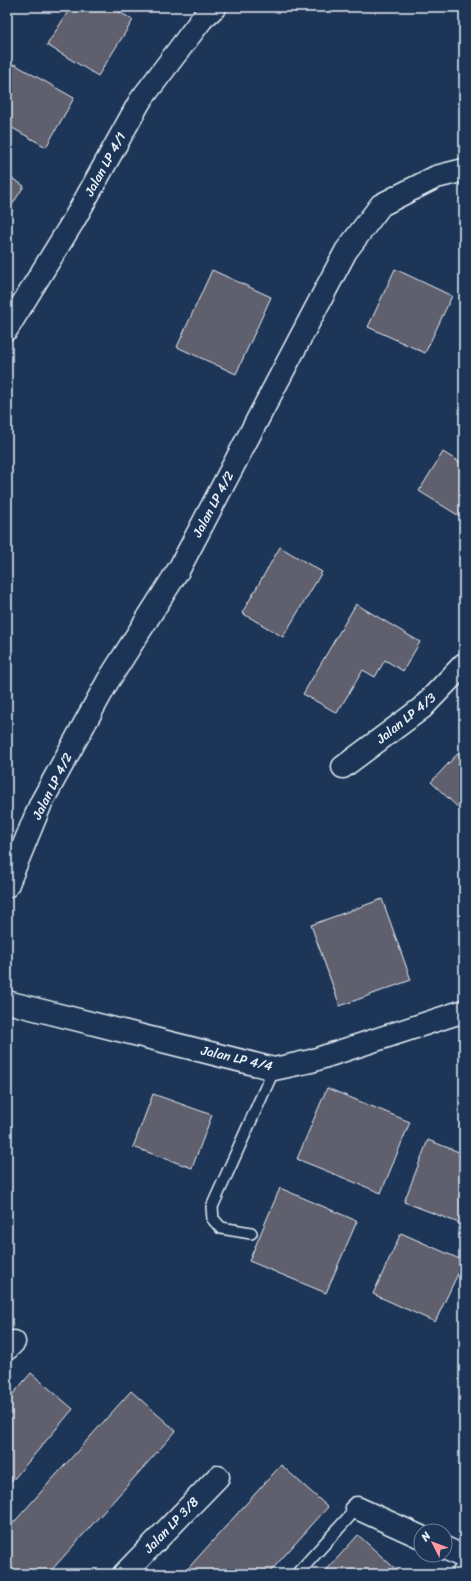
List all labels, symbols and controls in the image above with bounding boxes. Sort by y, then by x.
street label: Jalan LP 4/1 [77,127,132,201]
street label: Jalan LP 4/2 [185,466,240,542]
street label: Jalan LP 4/3 [370,686,441,750]
street label: Jalan LP 4/2 [25,748,79,824]
street label: Jalan LP 4/4 [198,1038,275,1077]
street label: Jalan LP 3/8 [137,1491,204,1559]
north arrow [413,1523,453,1563]
text: N [416,1527,436,1547]

